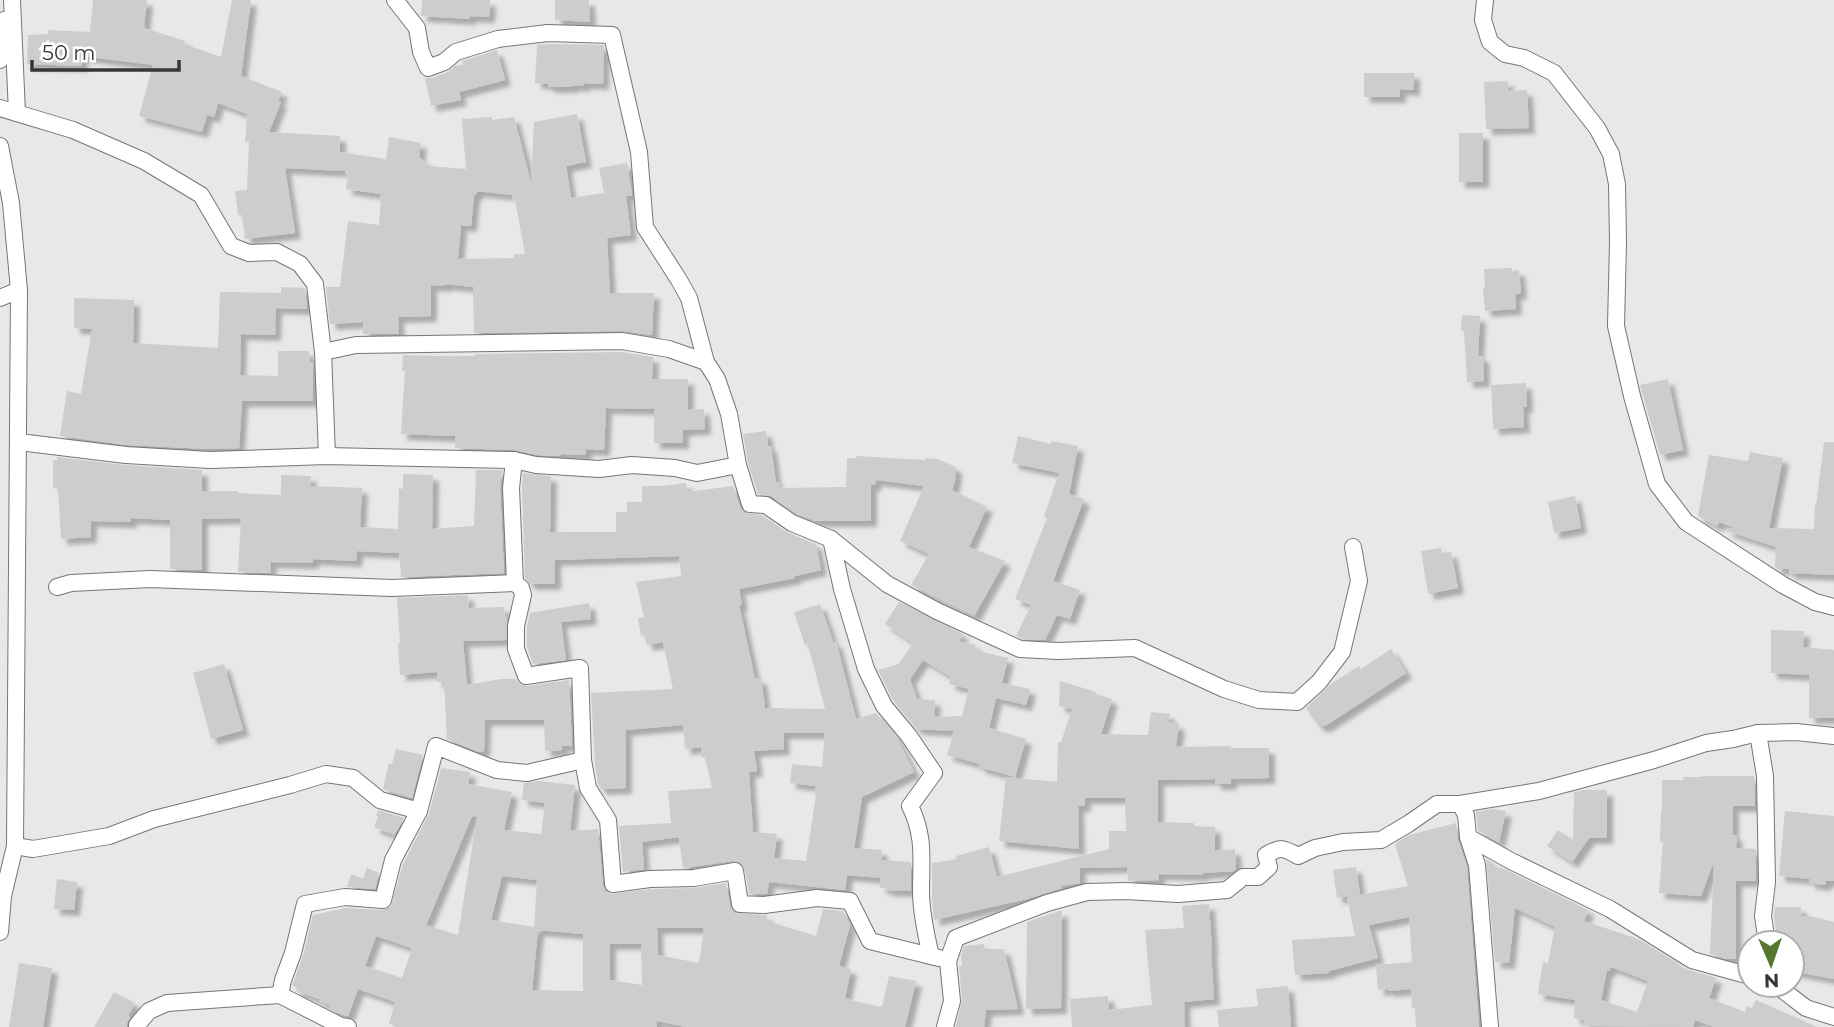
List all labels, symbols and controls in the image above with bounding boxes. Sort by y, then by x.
scale bar [32,28,178,72]
text: 50 m [42,40,96,65]
north arrow [1736,929,1806,999]
text: N [1763,969,1780,992]

